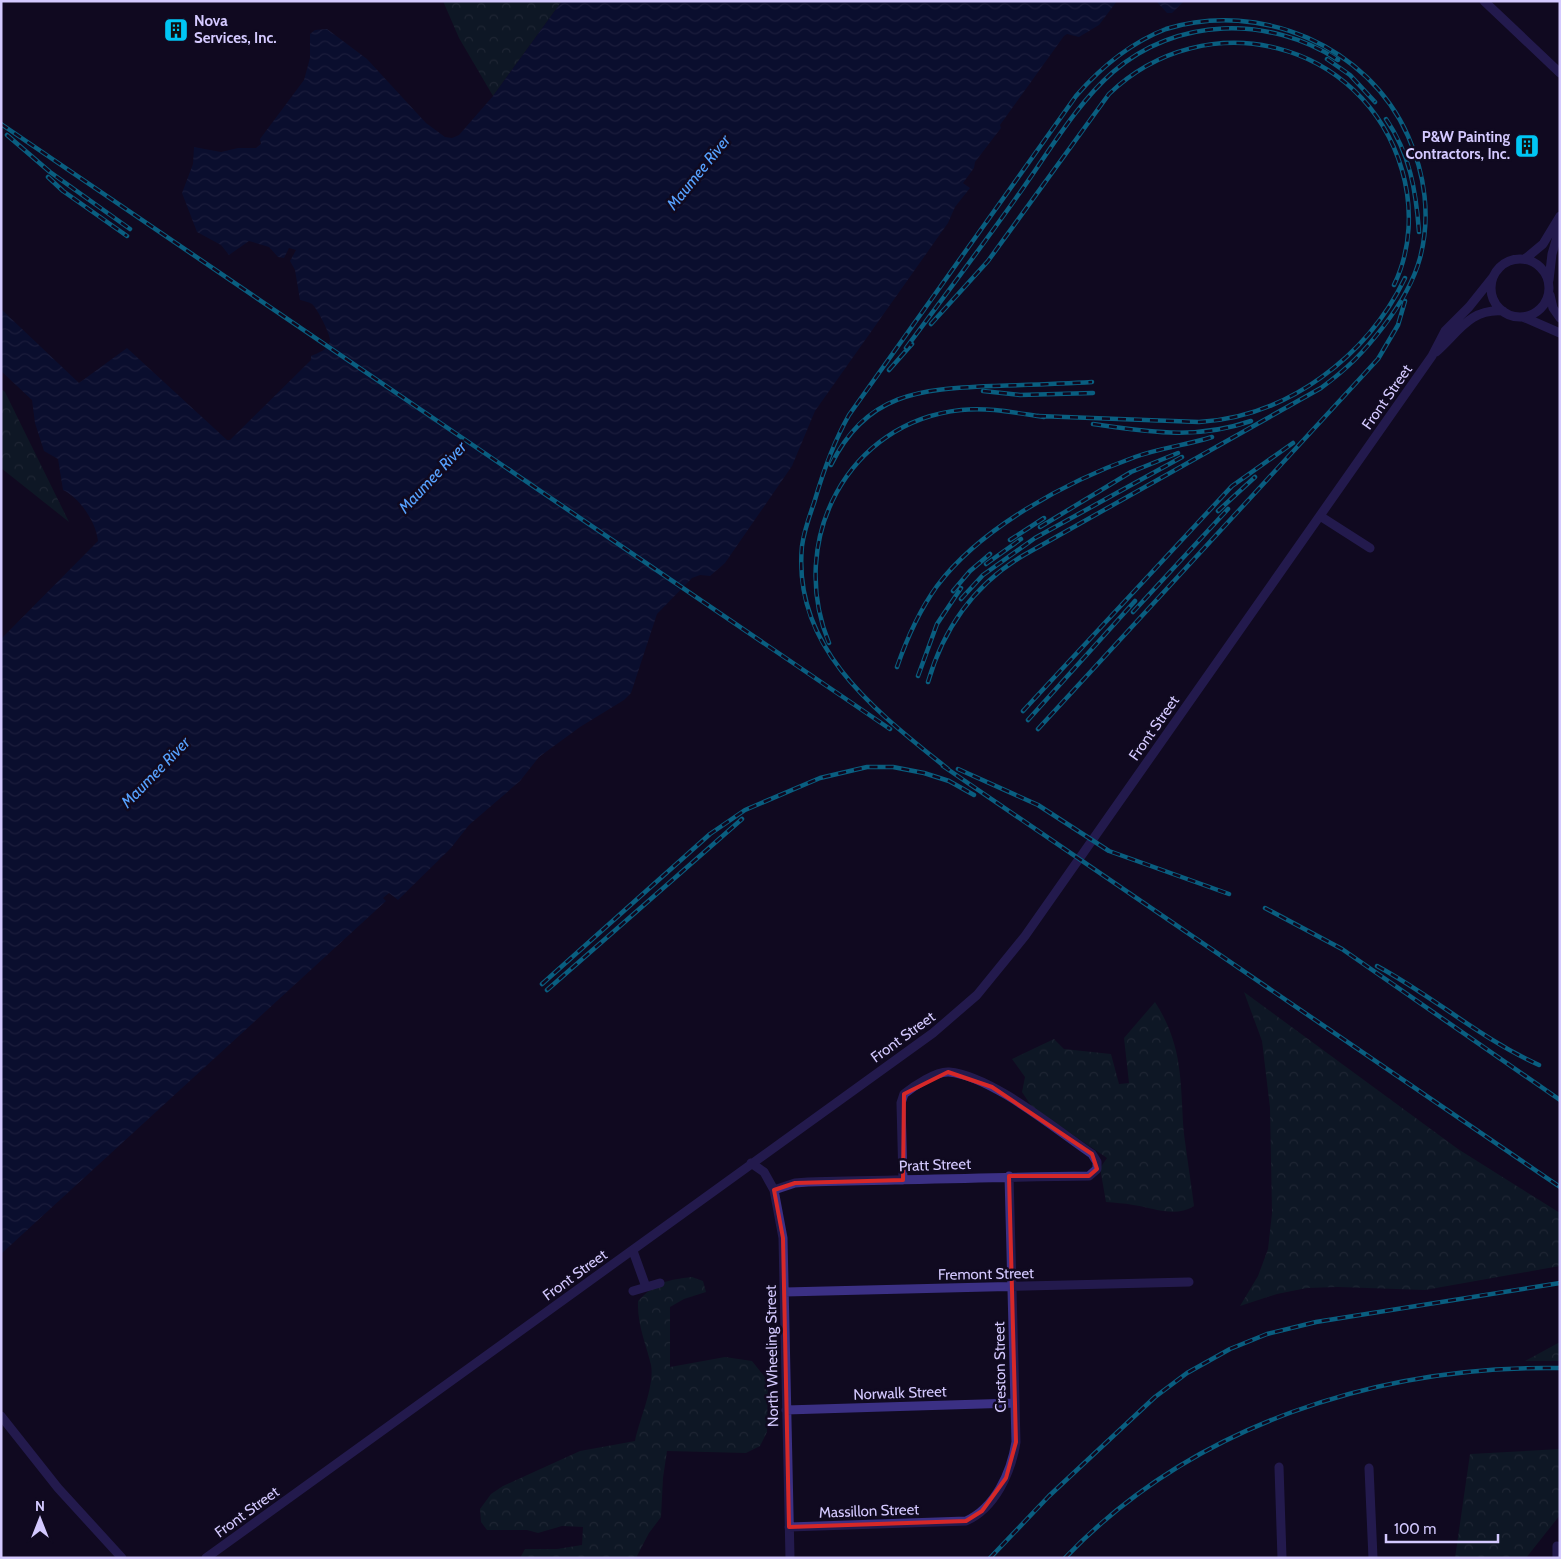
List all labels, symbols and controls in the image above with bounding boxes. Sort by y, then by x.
place label: Nova Services, Inc. [194,12,277,47]
building icon: Nova Services, Inc. [163,17,189,43]
place label: P&W Painting Contractors, Inc. [1406,128,1510,163]
water label: Maumee River [662,130,735,214]
building icon: P&W Painting Contractors, Inc. [1514,133,1540,159]
street label: Front Street [1358,361,1416,433]
water label: Maumee River [394,437,471,518]
street label: Front Street [1125,692,1183,764]
water label: Maumee River [116,732,194,812]
street label: Front Street [867,1008,939,1066]
street label: Pratt Street [899,1155,971,1175]
street label: Front Street [539,1246,611,1304]
street label: Fremont Street [938,1264,1034,1284]
street label: North Wheeling Street [762,1285,782,1427]
street label: Creston Street [990,1321,1010,1413]
street label: Norwalk Street [853,1382,947,1404]
street label: Front Street [211,1483,283,1541]
north arrow [15,1494,65,1544]
text: N [35,1497,45,1515]
street label: Massillon Street [818,1500,920,1522]
scale bar [1386,1512,1498,1544]
text: 100 m [1394,1520,1436,1538]

